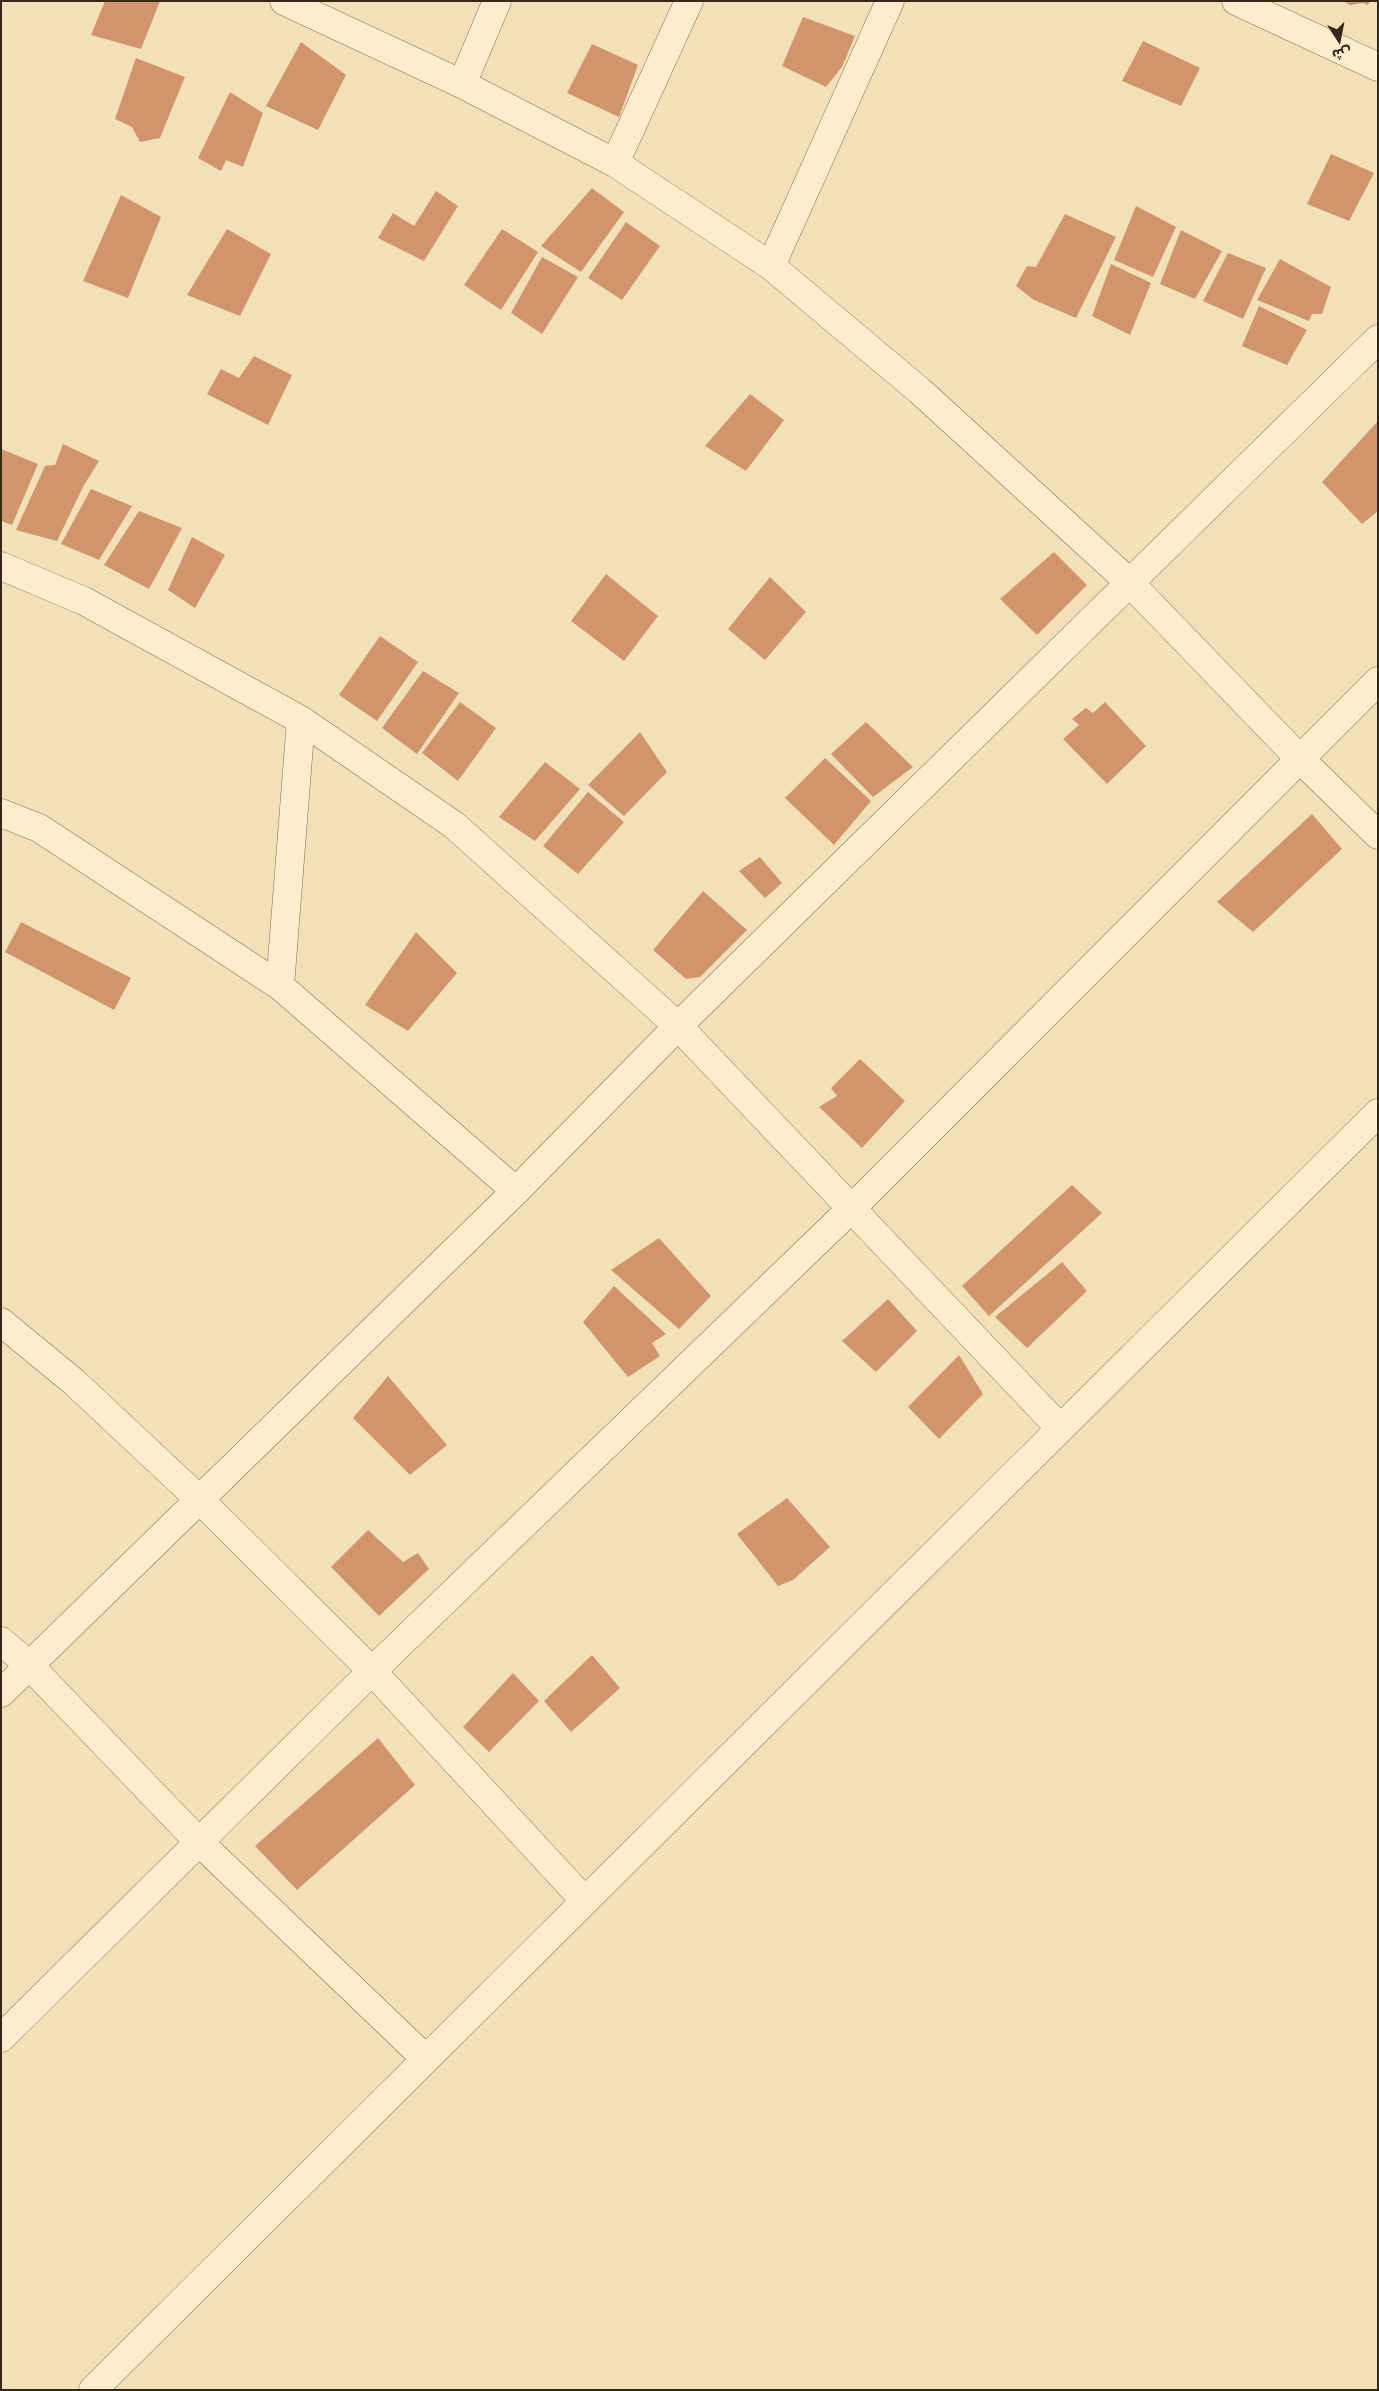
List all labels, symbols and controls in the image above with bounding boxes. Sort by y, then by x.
north arrow [1314,15,1364,65]
text: ش [1331,43,1353,66]

